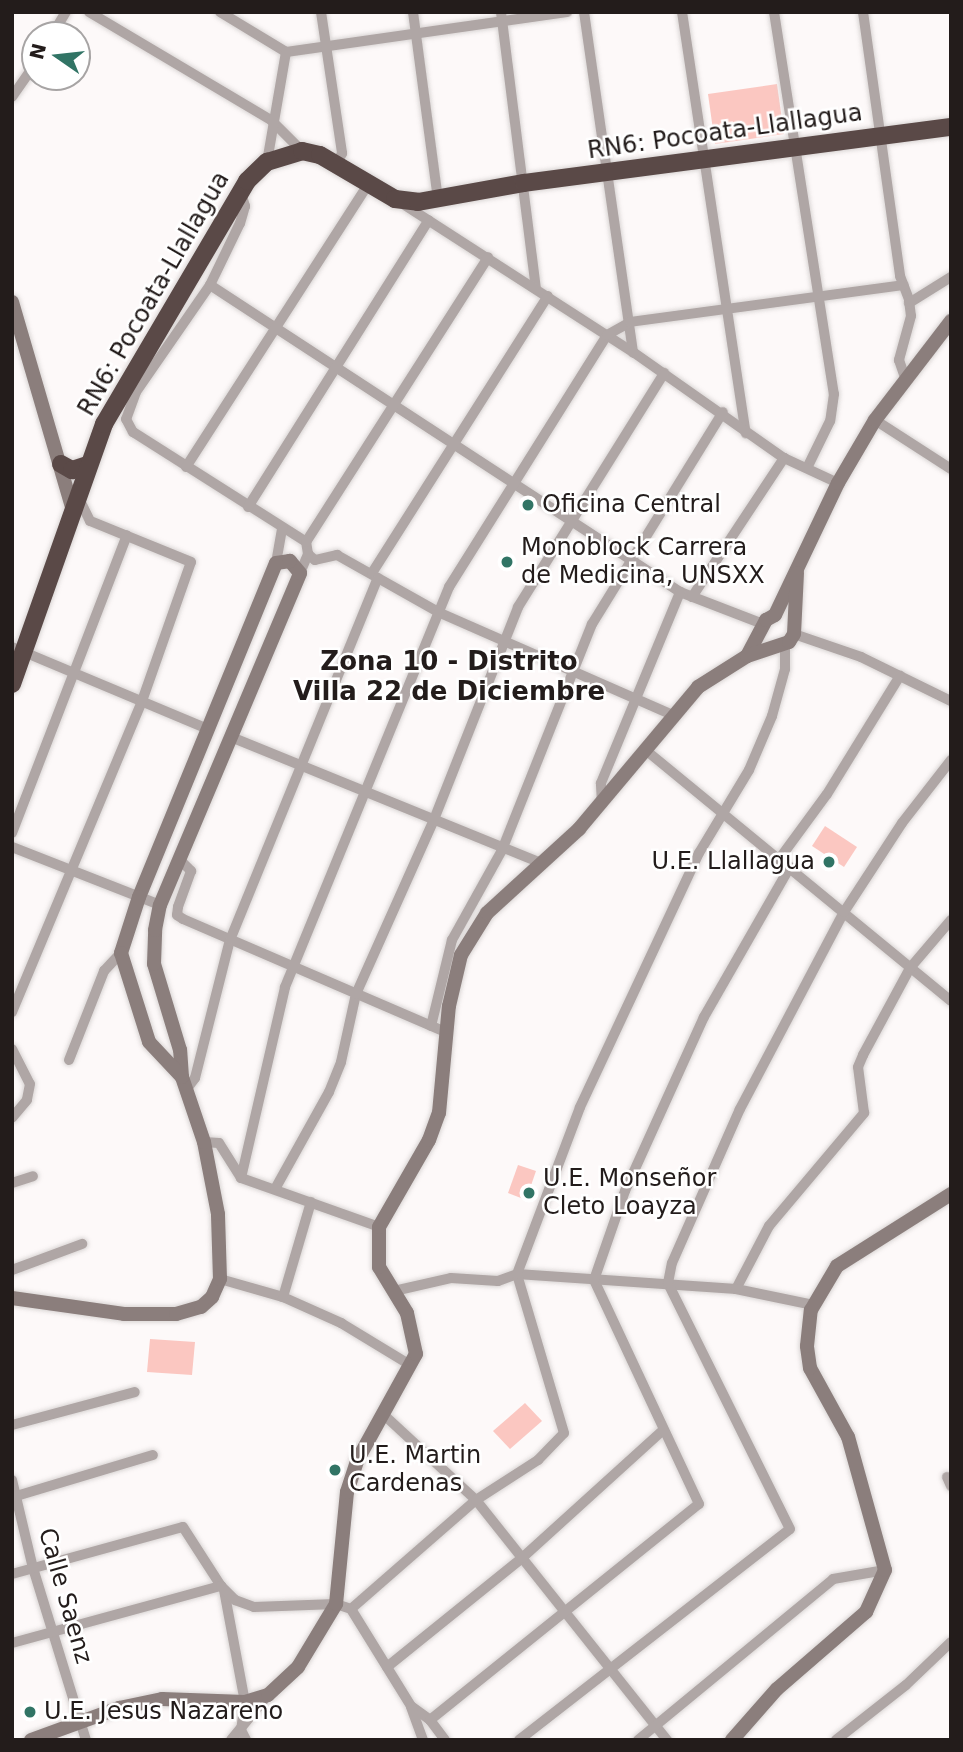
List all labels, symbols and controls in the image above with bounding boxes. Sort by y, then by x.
north arrow [21,21,91,91]
text: N [25,41,50,62]
street label: RN6: Pocoata-Llallagua [586,98,864,166]
street label: RN6: Pocoata-Llallagua [72,167,236,421]
place label: Oficina Central [542,491,721,519]
marker: Oficina Central [520,497,536,513]
place label: Monoblock Carrera de Medicina, UNSXX [521,534,765,590]
marker: Monoblock Carrera de Medicina, UNSXX [499,554,515,570]
district label: Zona 10 - Distrito Villa 22 de Diciembre [293,646,605,708]
place label: U.E. Llallagua [651,848,815,876]
marker: U.E. Llallagua [821,854,837,870]
place label: U.E. Monseñor Cleto Loayza [543,1165,716,1221]
marker: U.E. Monseñor Cleto Loayza [521,1185,537,1201]
place label: U.E. Martin Cardenas [349,1442,481,1498]
marker: U.E. Martin Cardenas [327,1462,343,1478]
street label: Calle Saenz [32,1525,98,1667]
place label: U.E. Jesus Nazareno [44,1698,283,1726]
marker: U.E. Jesus Nazareno [22,1704,38,1720]

